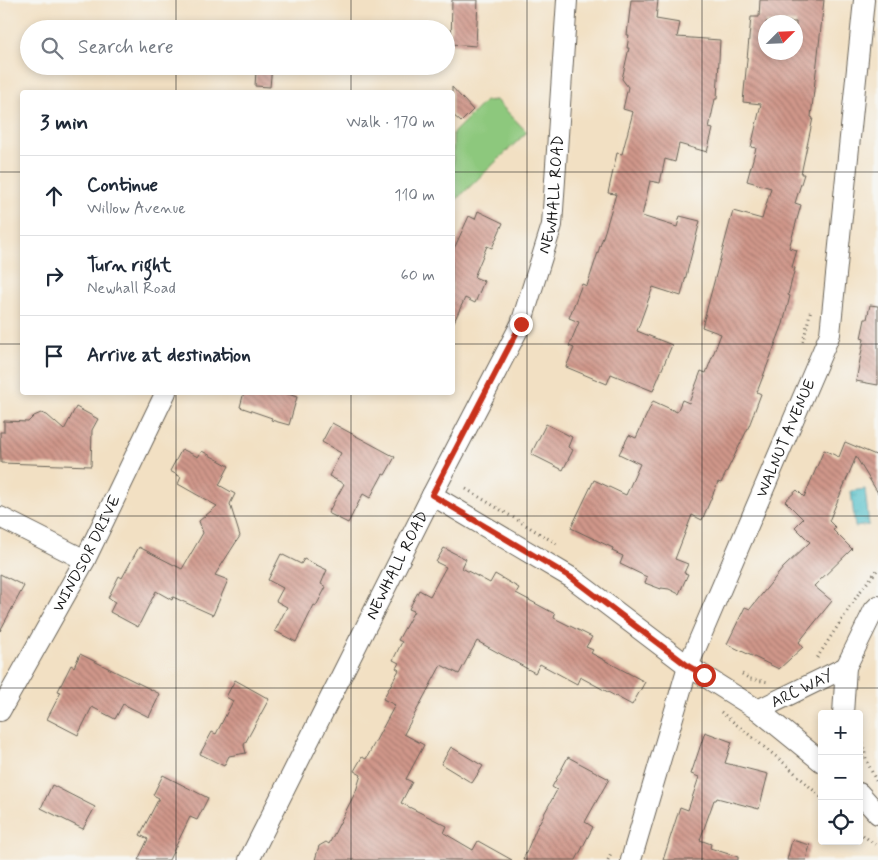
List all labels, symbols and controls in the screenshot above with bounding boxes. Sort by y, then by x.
north arrow [758,15,803,60]
search box [20,20,455,75]
icon: search [38,34,66,62]
text: Search here [78,35,174,60]
text: 3 min [40,109,88,137]
text: Walk · 170 m [346,112,435,133]
street label: NEWHALL ROAD [533,135,568,256]
text: Continue [87,173,158,198]
icon: ahead [40,182,68,210]
text: 110 m [394,185,435,206]
text: Willow Avenue [87,198,186,219]
text: Turn right [87,253,171,278]
icon: right [40,262,68,290]
text: 60 m [401,265,435,286]
text: Newhall Road [87,278,176,299]
route end [510,313,533,336]
icon: arrive [40,342,68,370]
text: Arrive at destination [87,343,251,368]
street label: WALNUT AVENUE [751,376,820,501]
street label: WINDSOR DRIVE [47,491,125,616]
street label: NEWHALL ROAD [361,507,433,623]
route start [693,664,716,687]
street label: ARC WAY [767,664,837,713]
map controls [818,710,863,845]
button: + [818,710,863,755]
button: − [818,755,863,800]
button: locate [818,800,863,845]

